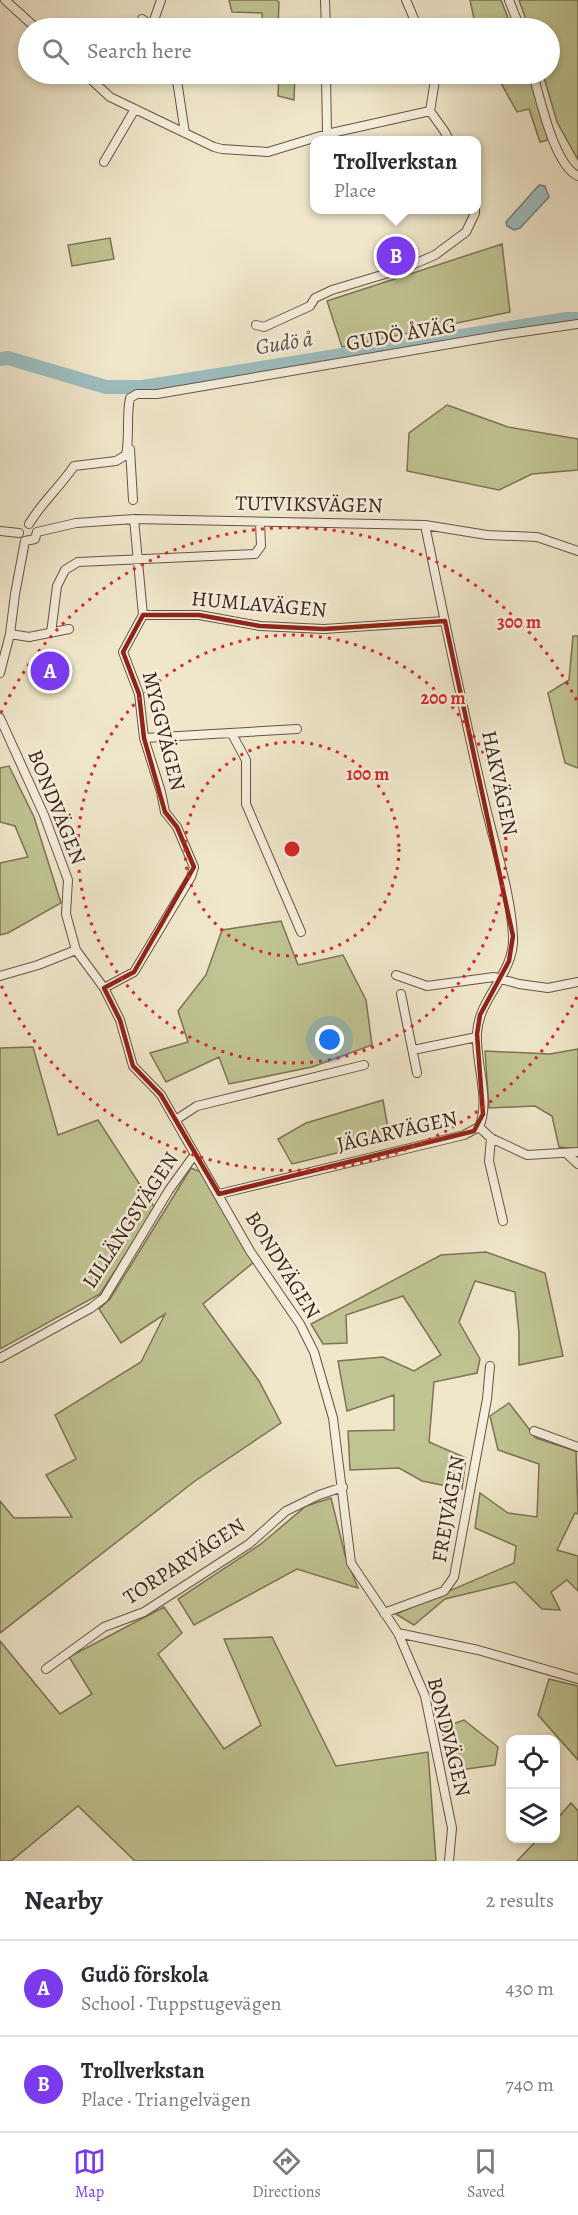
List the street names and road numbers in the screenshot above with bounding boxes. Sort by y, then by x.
street label: GUDÖ ÅVÄG [344,311,458,357]
street label: TUTVIKSVÄGEN [235,489,383,519]
street label: HUMLAVÄGEN [190,584,328,624]
street label: MYGGVÄGEN [136,668,192,794]
street label: HAKVÄGEN [475,728,525,838]
street label: BONDVÄGEN [21,745,93,869]
street label: JÄGARVÄGEN [334,1104,460,1158]
street label: LILLÄNGSVÄGEN [75,1146,185,1294]
street label: BONDVÄGEN [239,1206,327,1324]
street label: FREJVÄGEN [425,1453,471,1565]
street label: TORPARVÄGEN [118,1511,250,1611]
street label: BONDVÄGEN [421,1675,477,1799]

